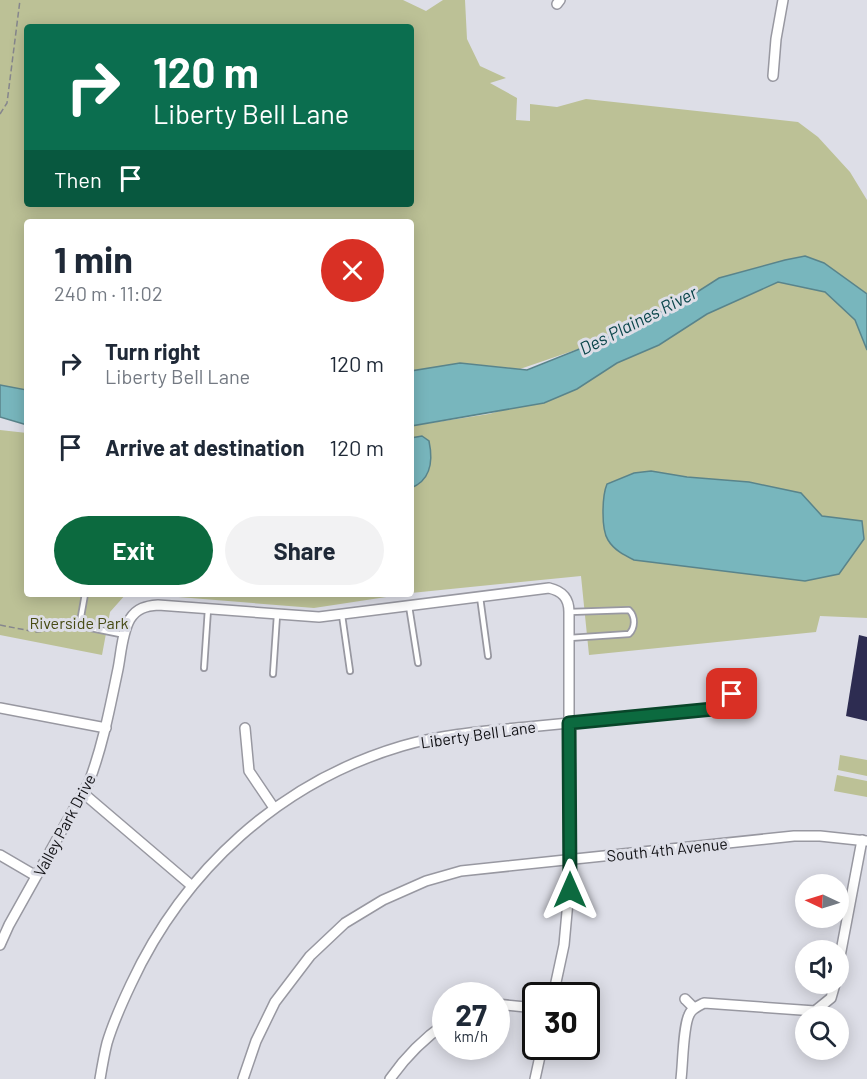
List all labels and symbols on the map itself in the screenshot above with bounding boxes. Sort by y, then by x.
water label: Des Plaines River [575,281,701,359]
park label: Riverside Park [29,613,129,632]
pin [706,668,757,719]
street label: Liberty Bell Lane [419,717,537,751]
street label: Valley Park Drive [29,770,99,880]
street label: South 4th Avenue [606,833,728,865]
position arrow [538,858,602,922]
north arrow [795,874,849,928]
speed limit sign: 30 [522,982,600,1060]

